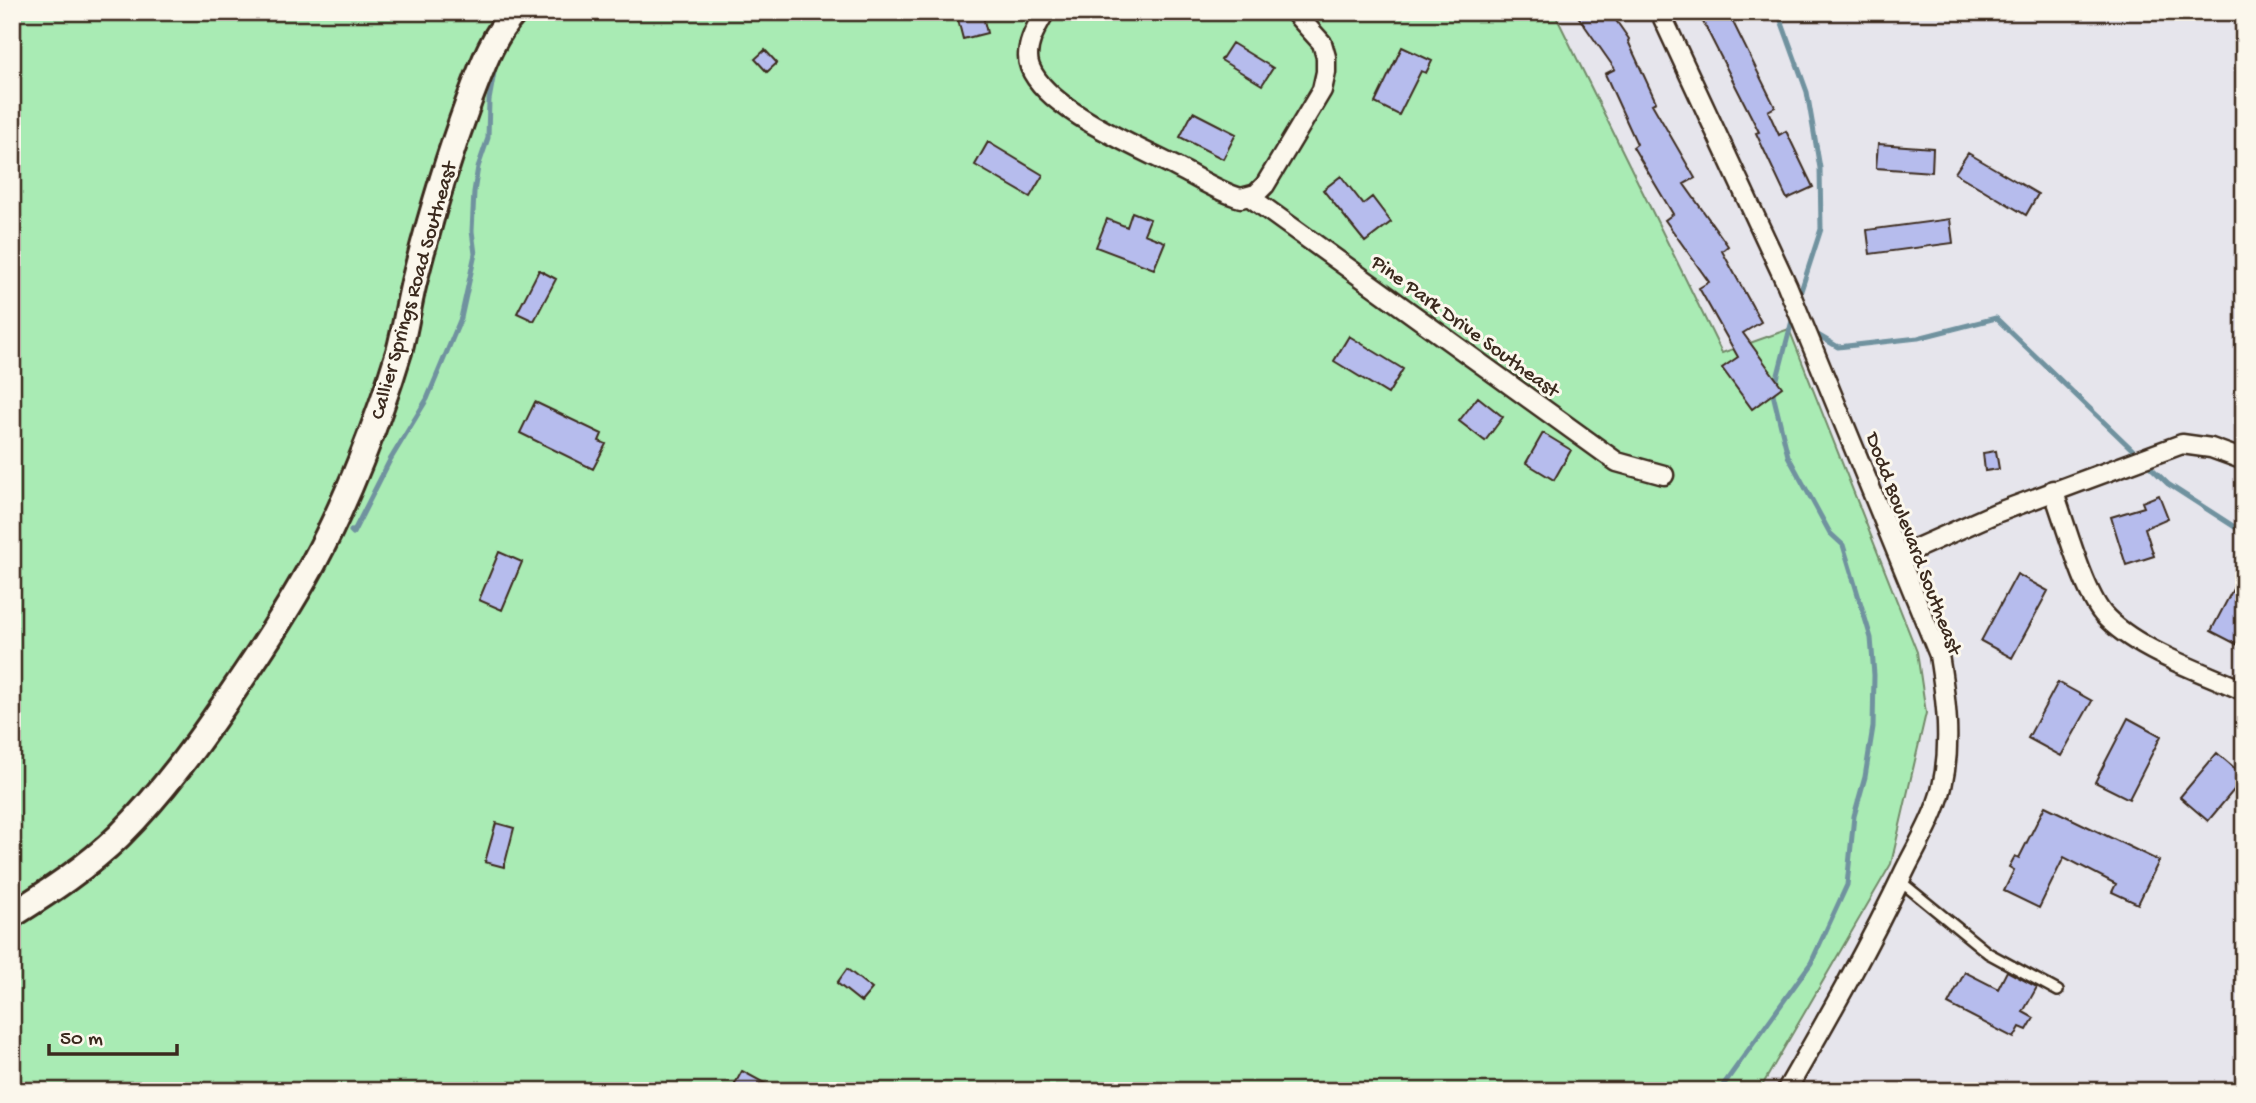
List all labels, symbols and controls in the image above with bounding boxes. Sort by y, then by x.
street label: Callier Springs Road Southeast [367,157,465,423]
street label: Pine Park Drive Southeast [1364,250,1565,406]
street label: Dodd Boulevard Southeast [1857,428,1967,661]
scale bar [49,1012,177,1056]
text: 50 m [60,1028,103,1053]

